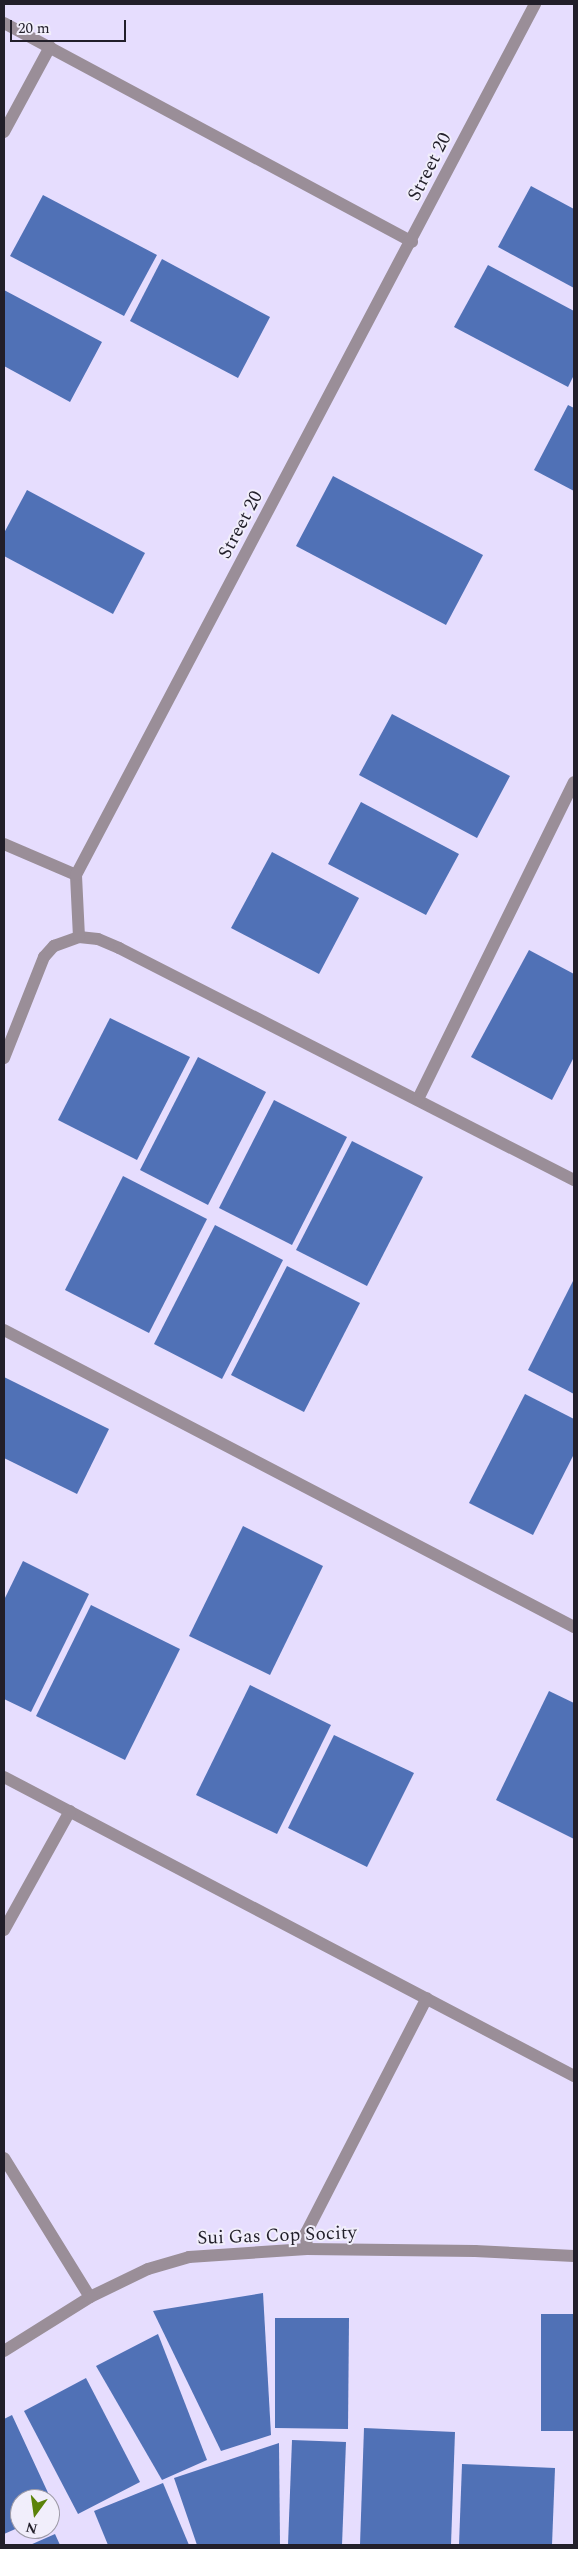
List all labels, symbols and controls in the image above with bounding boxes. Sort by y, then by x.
scale bar [12,10,129,42]
text: 20 m [18,17,50,40]
street label: Street 20 [403,129,457,205]
street label: Street 20 [214,487,268,563]
street label: Sui Gas Cop Socity [197,2222,357,2250]
north arrow [10,2489,60,2539]
text: N [23,2516,40,2540]

